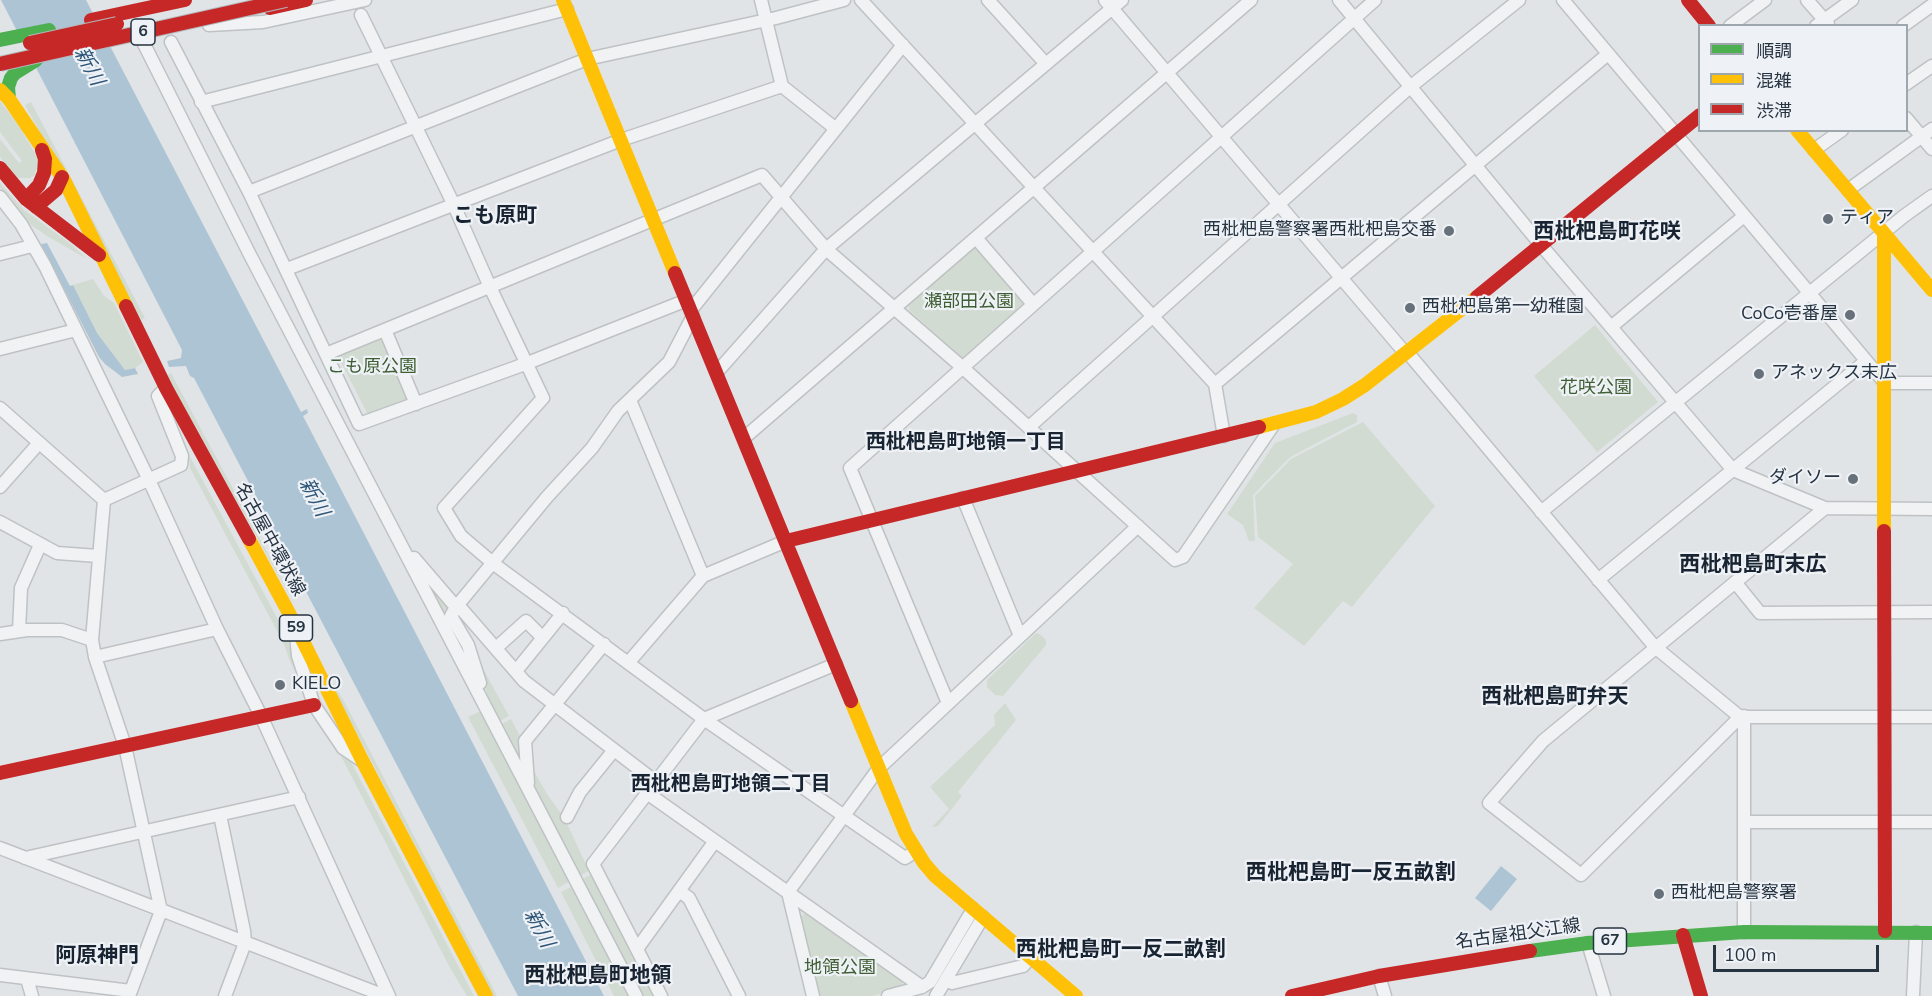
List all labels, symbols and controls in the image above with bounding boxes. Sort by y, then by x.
road number: 6 [131,19,155,45]
legend [1698,24,1908,132]
text: 順調 [1756,39,1792,63]
water label: 新川 [68,44,108,90]
text: 混雑 [1756,69,1792,93]
text: 渋滞 [1756,99,1792,123]
district label: こも原町 [453,204,537,230]
place label: ティア [1840,208,1894,230]
marker: ティア [1821,212,1835,226]
place label: 西枇杷島警察署西枇杷島交番 [1203,220,1437,242]
district label: 西枇杷島町花咲 [1534,220,1680,246]
marker: 西枇杷島警察署西枇杷島交番 [1442,224,1456,238]
park label: 瀬部田公園 [924,292,1014,314]
place label: 西枇杷島第一幼稚園 [1422,297,1584,319]
marker: 西枇杷島第一幼稚園 [1403,301,1417,315]
place label: CoCo壱番屋 [1741,304,1838,326]
marker: CoCo壱番屋 [1843,308,1857,322]
park label: こも原公園 [327,357,417,379]
place label: アネックス末広 [1771,363,1897,385]
marker: アネックス末広 [1752,367,1766,381]
park label: 花咲公園 [1560,378,1632,400]
district label: 西枇杷島町地領一丁目 [866,431,1066,455]
place label: ダイソー [1769,468,1841,490]
marker: ダイソー [1846,472,1860,486]
water label: 新川 [293,475,333,521]
street label: 名古屋中環状線 [229,480,309,600]
district label: 西枇杷島町末広 [1680,553,1826,579]
road number: 59 [280,615,312,641]
place label: KIELO [292,674,341,696]
marker: KIELO [273,678,287,692]
district label: 西枇杷島町弁天 [1482,685,1628,711]
district label: 西枇杷島町地領二丁目 [631,773,831,797]
district label: 西枇杷島町一反五畝割 [1246,861,1456,887]
place label: 西枇杷島警察署 [1671,883,1797,905]
marker: 西枇杷島警察署 [1652,887,1666,901]
water label: 新川 [518,906,558,952]
street label: 名古屋祖父江線 [1454,916,1582,954]
road number: 67 [1594,928,1626,954]
scale bar [1716,933,1882,971]
district label: 西枇杷島町一反二畝割 [1016,938,1226,964]
text: 100 m [1724,943,1776,967]
district label: 阿原神門 [55,944,139,970]
park label: 地領公園 [804,958,876,980]
district label: 西枇杷島町地領 [525,964,671,990]

